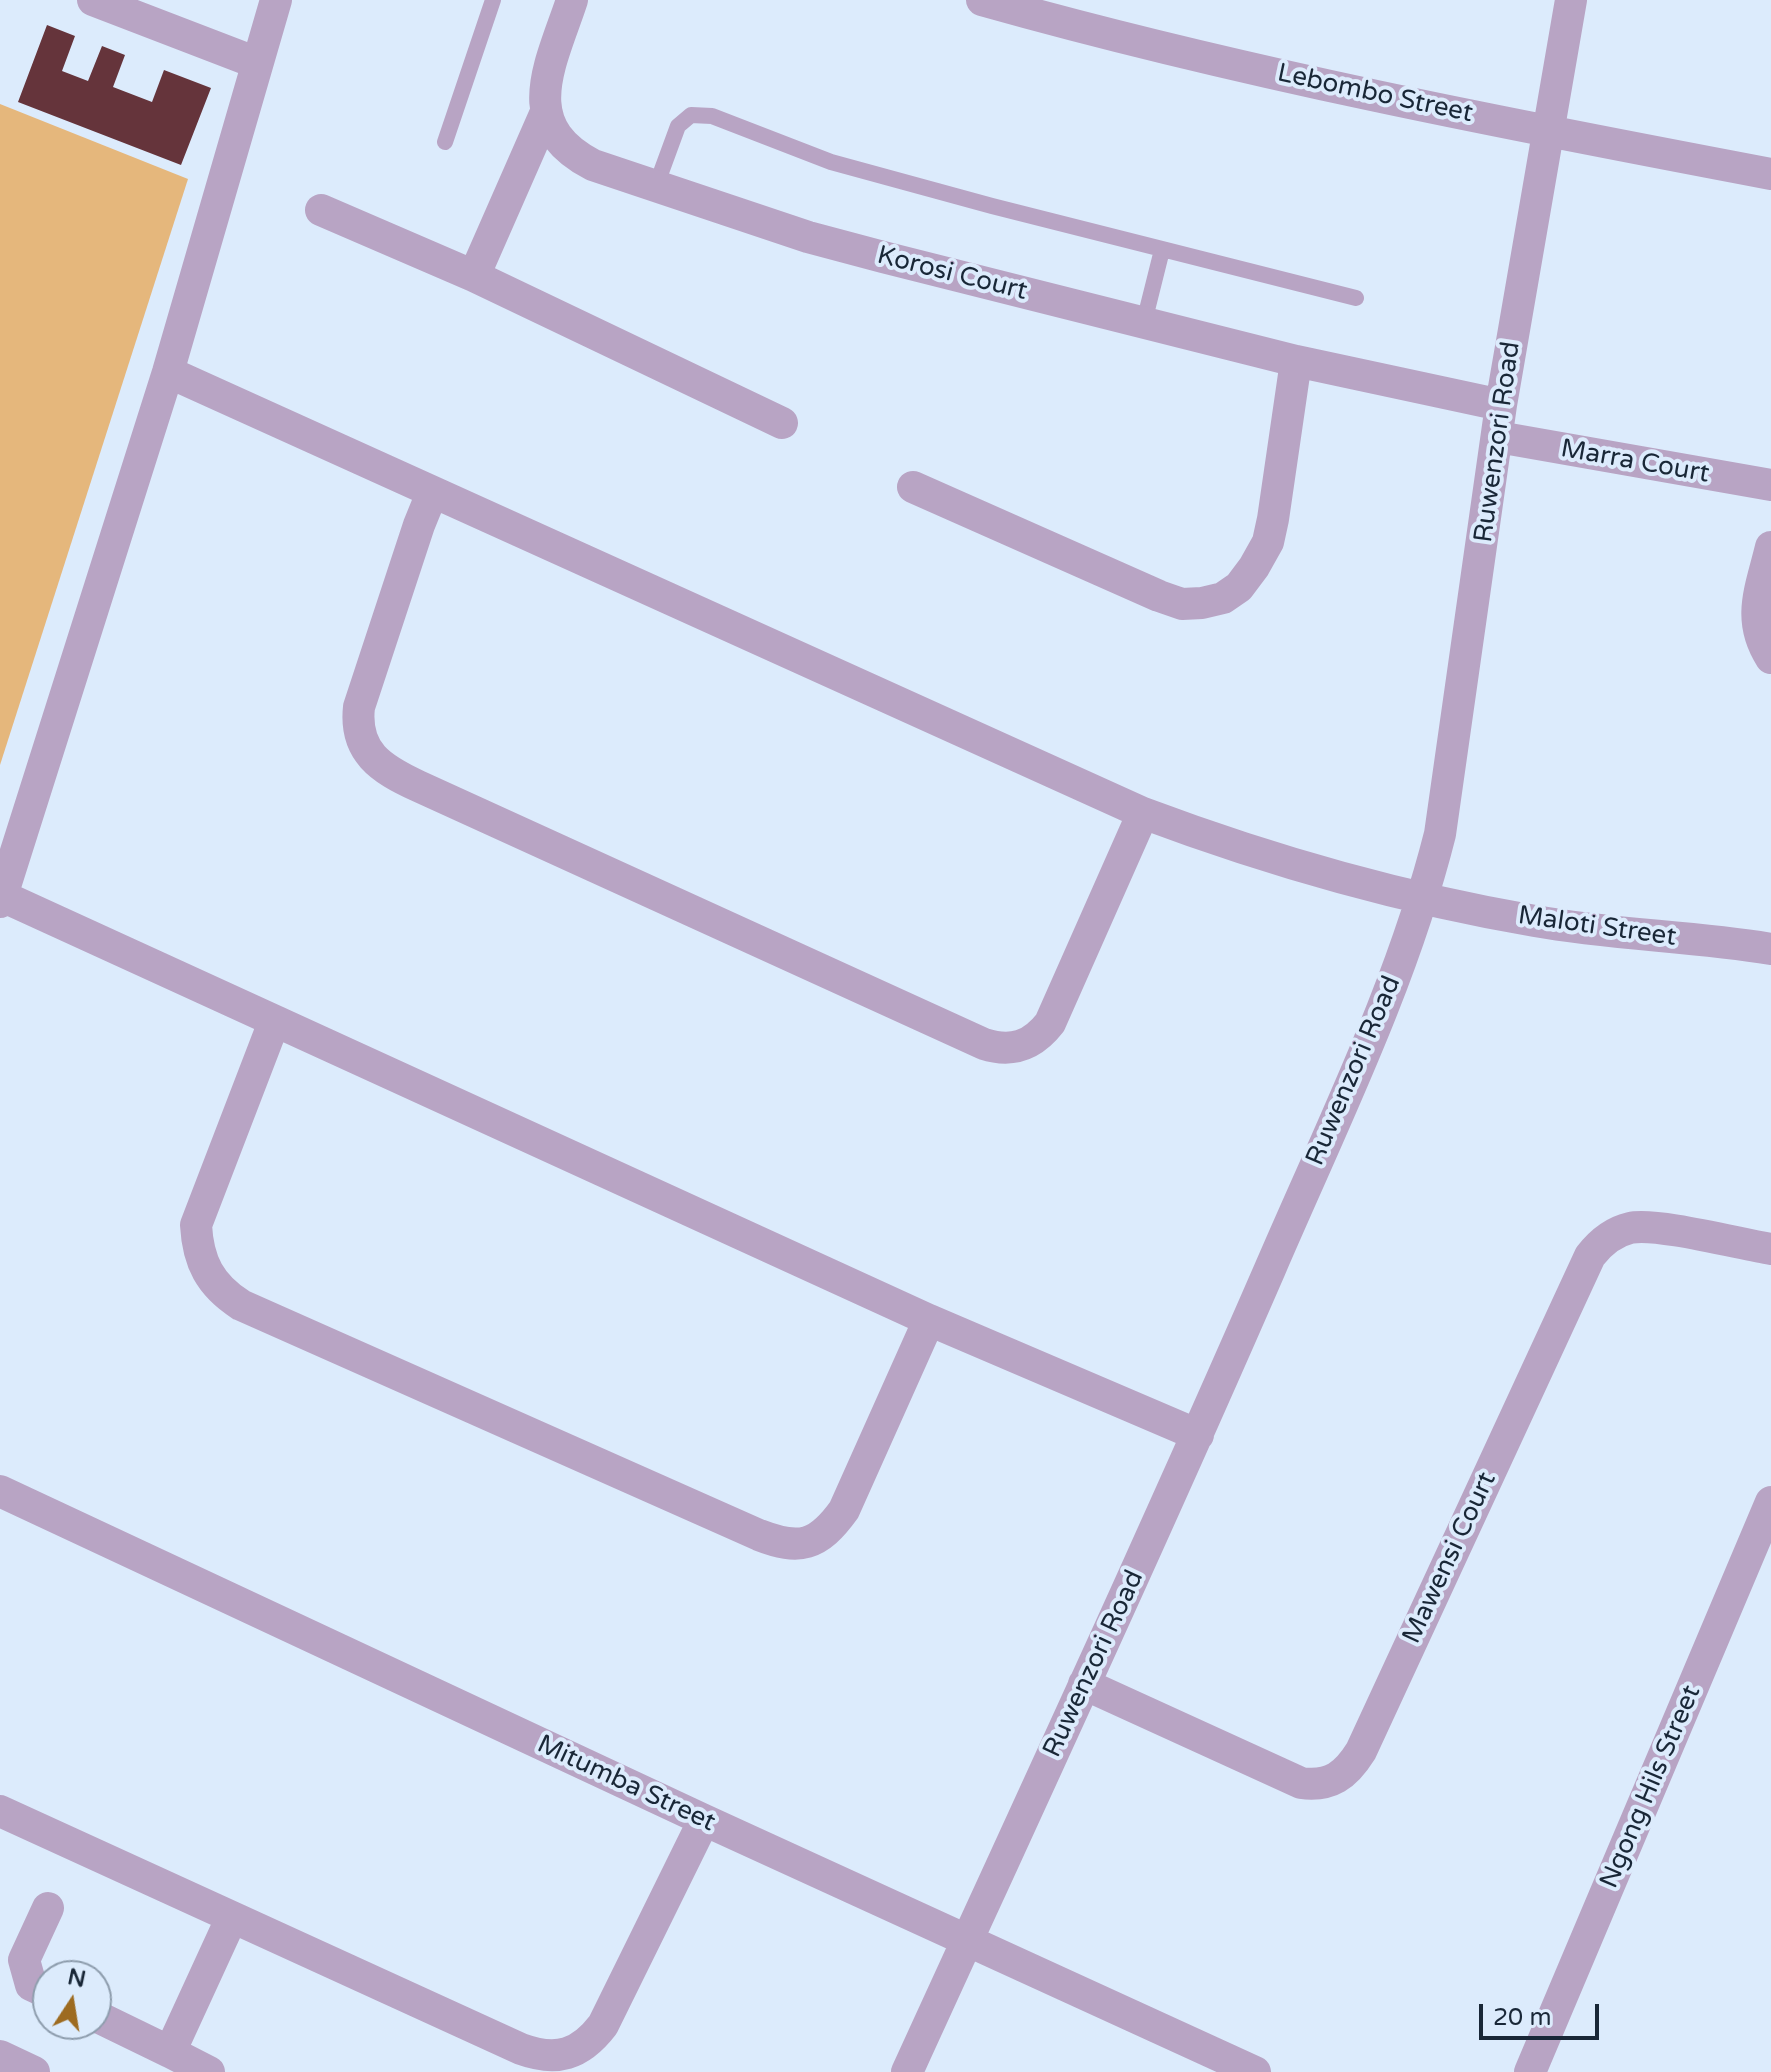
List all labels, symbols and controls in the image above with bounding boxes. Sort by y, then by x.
street label: Lebombo Street [1274,58,1476,130]
street label: Korosi Court [874,240,1030,308]
street label: Ruwenzori Road [1468,340,1528,544]
street label: Marra Court [1558,434,1712,490]
street label: Maloti Street [1516,900,1678,954]
street label: Ruwenzori Road [1300,972,1408,1170]
street label: Mawensi Court [1397,1467,1503,1649]
street label: Ruwenzori Road [1037,1566,1151,1762]
street label: Ngong Hils Street [1594,1681,1708,1893]
street label: Mitumba Street [532,1729,720,1839]
north arrow [32,1960,112,2040]
text: N [65,1964,88,1993]
scale bar [1483,1988,1603,2038]
text: 20 m [1493,2003,1551,2032]

